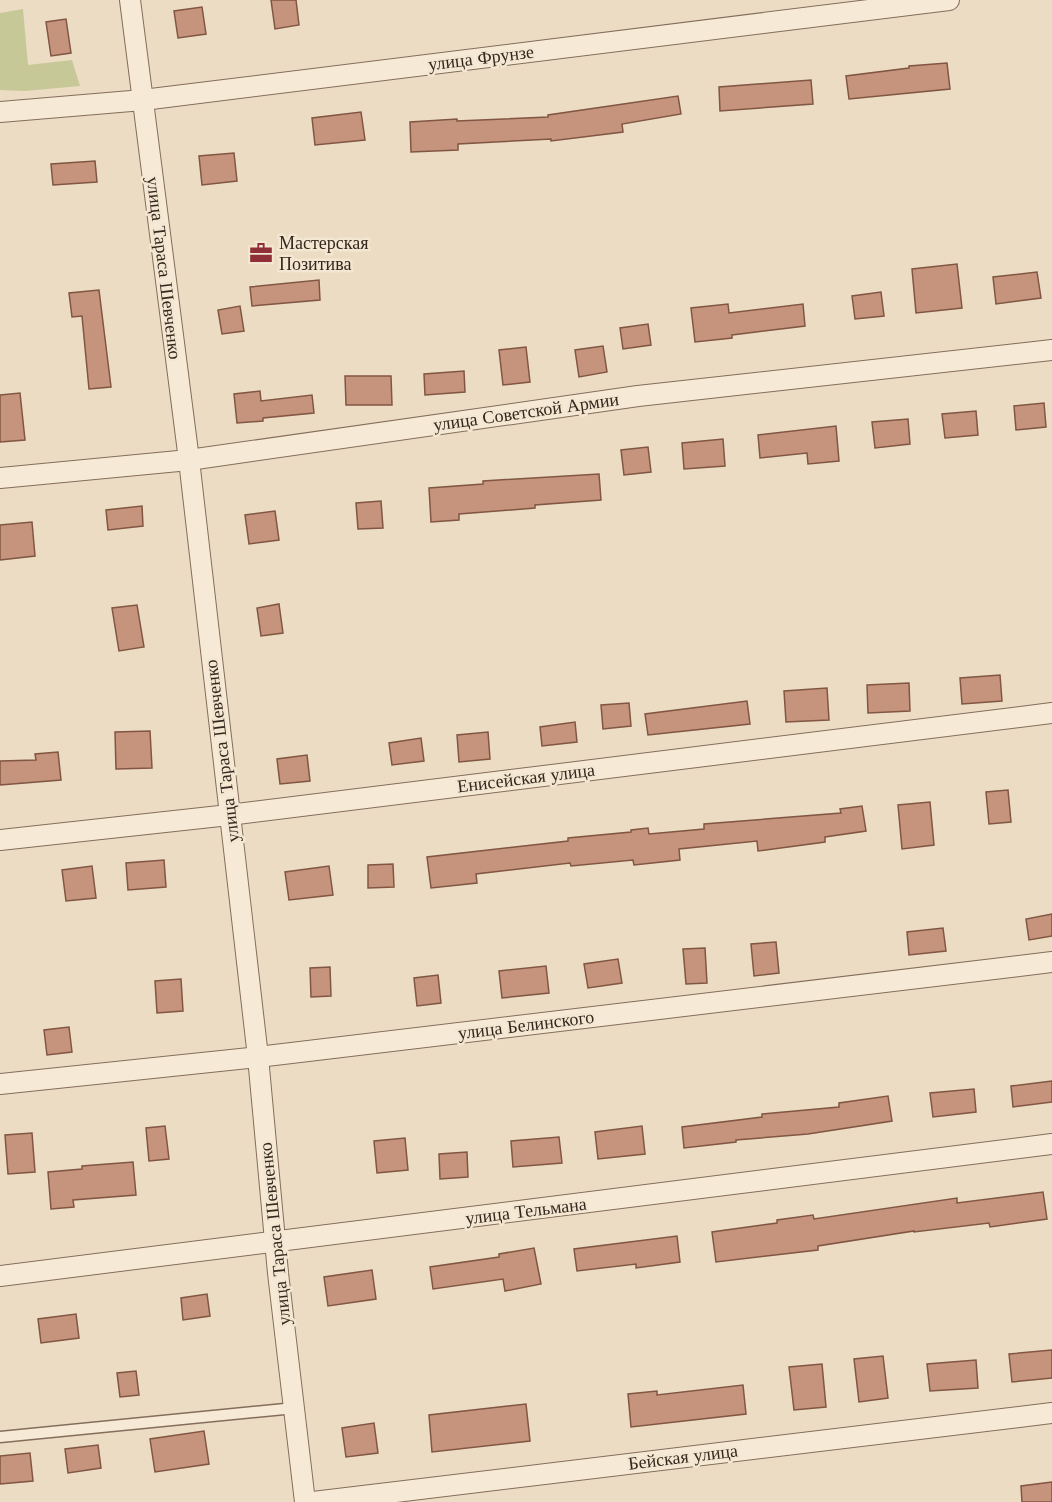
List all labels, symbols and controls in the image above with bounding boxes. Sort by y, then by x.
street label: улица Фрунзе [427,41,535,75]
street label: улица Тараса Шевченко [142,175,186,361]
place label: Мастерская Позитива [279,232,369,275]
office icon: Мастерская Позитива [248,240,274,266]
street label: улица Советской Армии [432,388,621,436]
street label: улица Тараса Шевченко [200,658,244,844]
street label: Енисейская улица [456,759,596,797]
street label: улица Белинского [457,1006,595,1044]
street label: улица Тараса Шевченко [254,1141,296,1327]
street label: улица Тельмана [464,1193,588,1229]
street label: Бейская улица [627,1439,739,1475]

